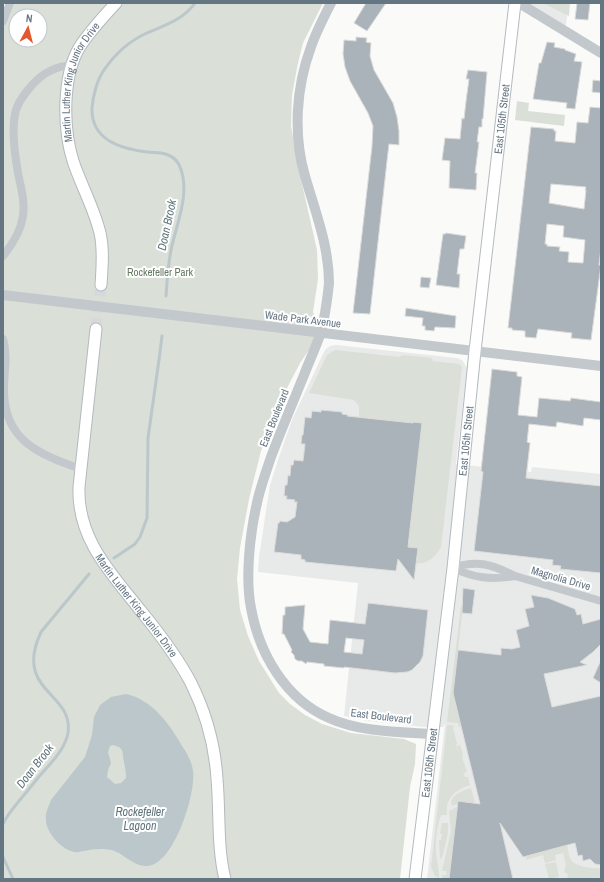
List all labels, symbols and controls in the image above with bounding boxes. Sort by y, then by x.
north arrow [8,8,48,48]
text: N [25,11,33,25]
street label: Martin Luther King Junior Drive [59,19,103,143]
street label: East 105th Street [491,83,513,154]
water label: Doan Brook [154,197,180,252]
park label: Rockefeller Park [127,265,194,279]
street label: Wade Park Avenue [264,307,342,331]
street label: East Boulevard [256,387,292,449]
street label: East 105th Street [455,405,476,476]
street label: Martin Luther King Junior Drive [92,551,181,660]
street label: Magnolia Drive [530,563,592,593]
street label: East Boulevard [350,705,412,727]
street label: East 105th Street [418,727,440,798]
water label: Doan Brook [13,740,58,791]
water label: Rockefeller Lagoon [115,804,165,834]

